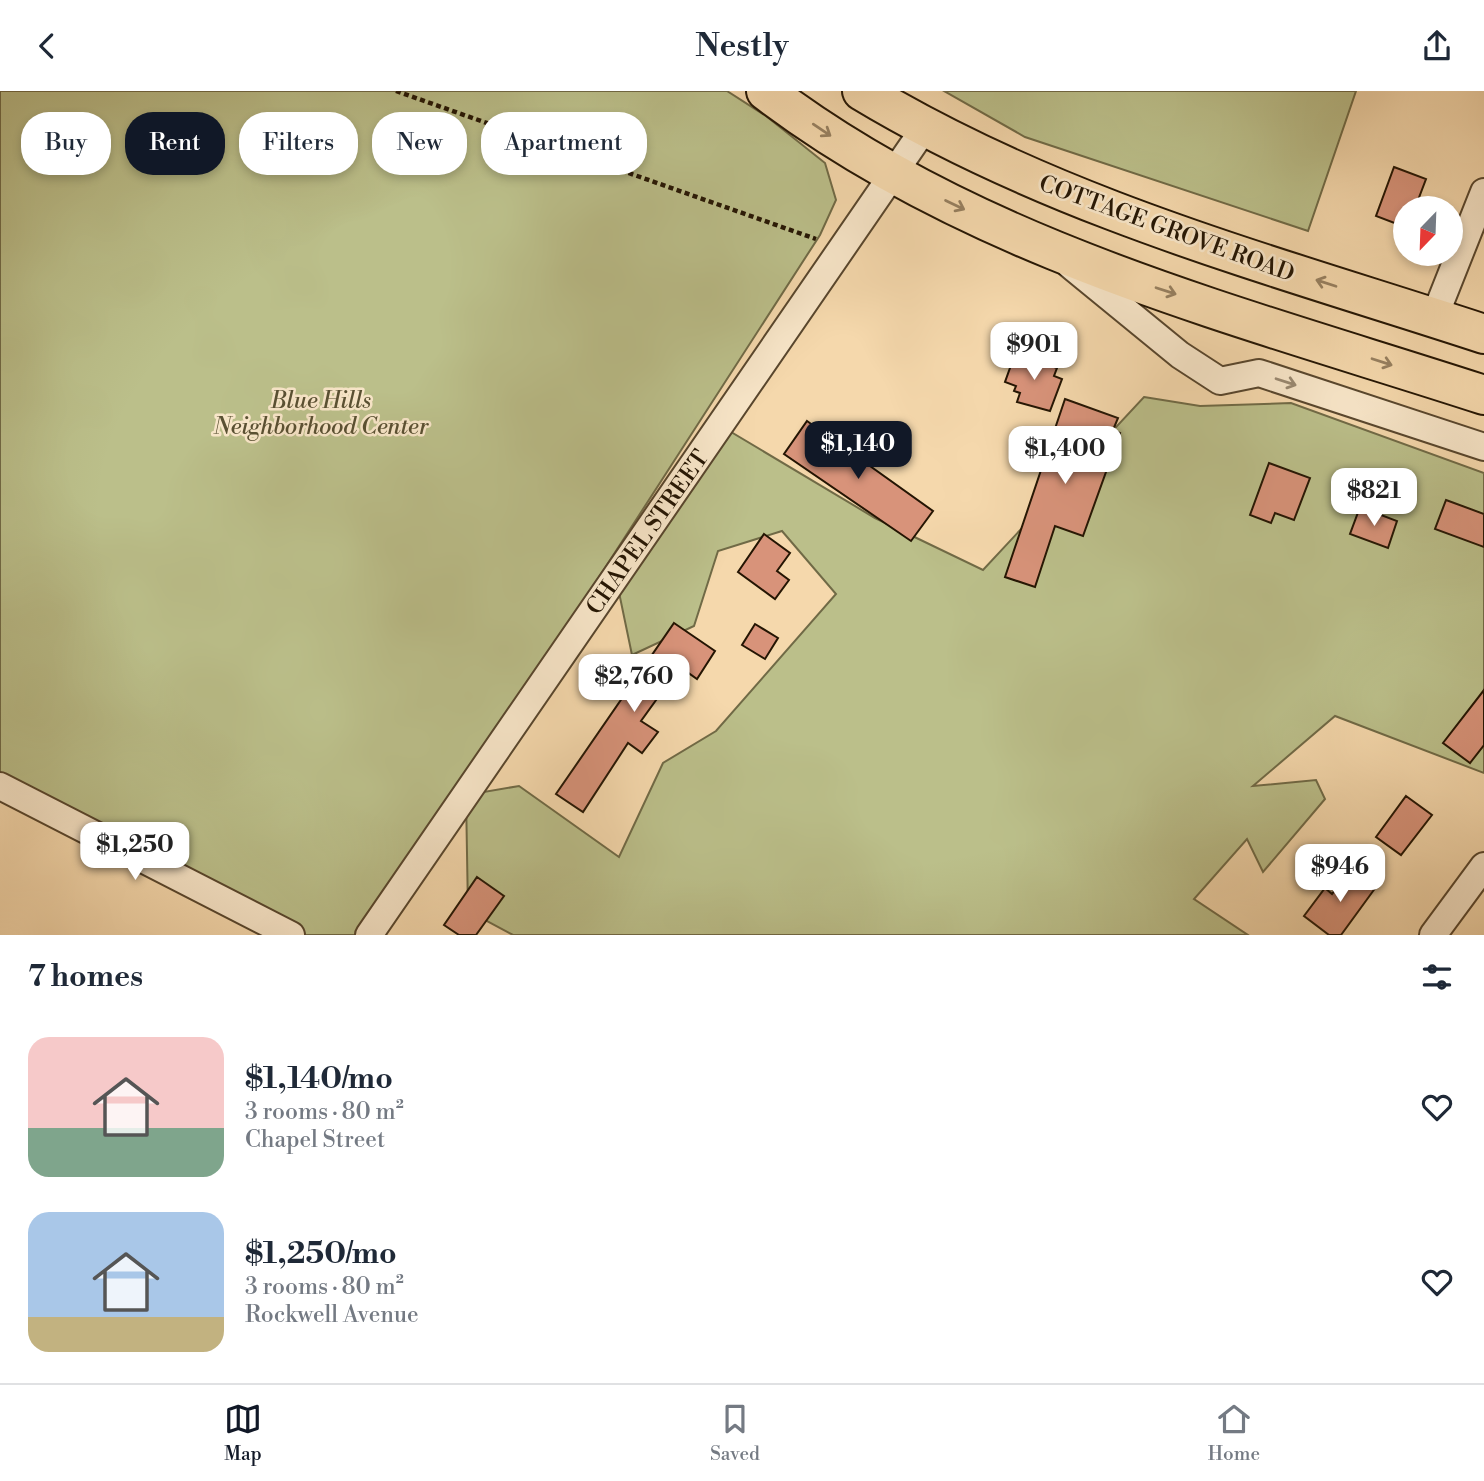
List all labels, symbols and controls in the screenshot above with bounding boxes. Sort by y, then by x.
text: Nestly [695,26,789,66]
icon: back [28,27,66,65]
icon: share [1418,27,1456,65]
chip: Buy [21,112,111,175]
chip: Rent [125,112,225,175]
chip: Filters [239,112,358,175]
chip: New [372,112,467,175]
chip: Apartment [481,112,647,175]
one-way arrow [812,123,831,137]
street label: COTTAGE GROVE ROAD [1035,170,1298,288]
north arrow [1393,196,1463,266]
map controls [1393,196,1463,266]
one-way arrow [944,199,965,213]
one-way arrow [1315,276,1337,289]
one-way arrow [1154,286,1176,298]
pin: $901 [993,323,1075,382]
text: $901 [1006,331,1062,359]
one-way arrow [1371,356,1393,369]
one-way arrow [1275,377,1297,390]
park label: Blue Hills Neighborhood Center [212,387,430,441]
pin: $1,140 [801,421,915,481]
pin: $1,400 [1008,427,1122,486]
text: $1,140 [821,430,895,458]
text: $1,400 [1025,435,1105,463]
street label: CHAPEL STREET [581,445,715,620]
pin: $821 [1333,469,1415,528]
text: $821 [1347,477,1401,505]
pin: $2,760 [577,655,691,714]
text: $2,760 [595,663,673,691]
pin: $1,250 [78,823,192,882]
text: $1,250 [96,831,174,859]
pin: $946 [1299,845,1381,904]
text: $946 [1311,853,1369,881]
text: 7 homes [28,958,143,996]
icon: filters [1418,958,1456,996]
text: $1,140/mo [245,1060,393,1098]
icon: home [84,1065,168,1149]
icon: heart [1418,1088,1456,1126]
text: 3 rooms · 80 m² [245,1098,404,1126]
text: Chapel Street [245,1126,385,1154]
text: $1,250/mo [245,1235,397,1273]
icon: home [84,1240,168,1324]
icon: heart [1418,1263,1456,1301]
text: 3 rooms · 80 m² [245,1273,404,1301]
text: Rockwell Avenue [245,1301,419,1329]
tab: Map [224,1400,262,1466]
tab: Saved [710,1400,760,1466]
tab: Home [1208,1400,1260,1466]

